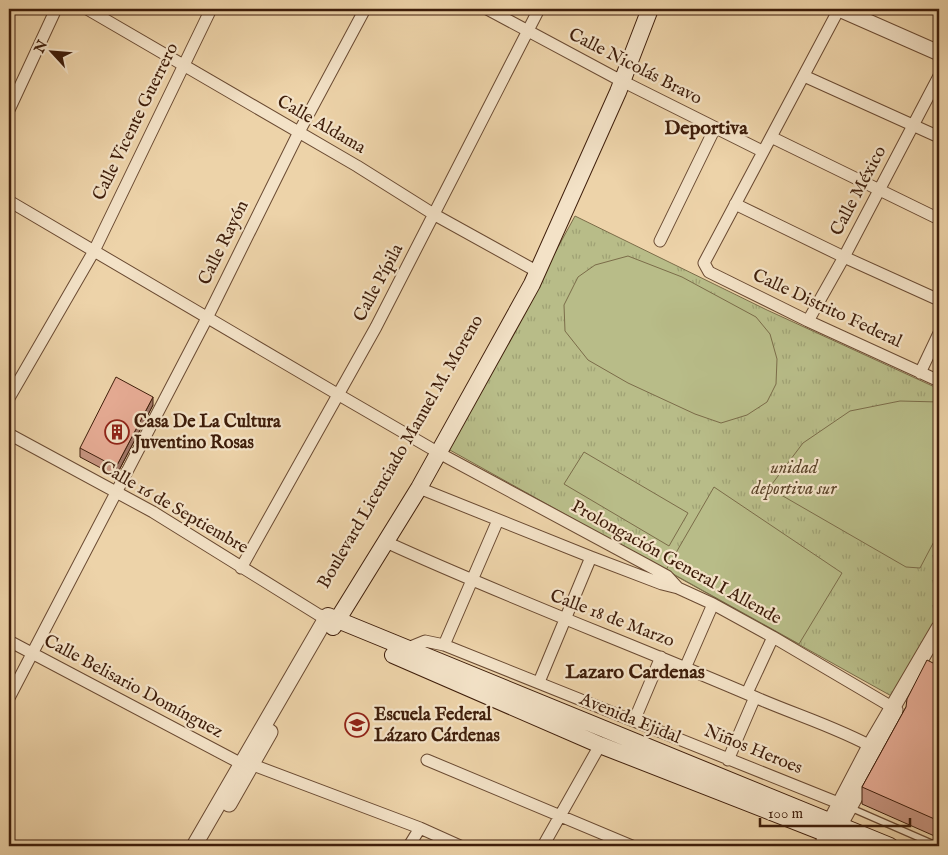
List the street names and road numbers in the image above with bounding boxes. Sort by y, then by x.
street label: Calle Nicolás Bravo [564,23,706,111]
street label: Calle Vicente Guerrero [88,39,184,205]
street label: Calle Aldama [273,90,370,160]
street label: Calle México [826,142,892,240]
street label: Calle Rayón [194,196,255,289]
street label: Calle Pípila [349,240,409,326]
street label: Calle Distrito Federal [749,264,905,354]
street label: Boulevard Licenciado Manuel M. Moreno [313,311,489,593]
street label: Calle 16 de Septiembre [96,456,252,560]
street label: Prolongación General I Allende [567,496,785,630]
street label: Calle 18 de Marzo [547,585,678,653]
street label: Calle Belisario Domínguez [39,630,227,744]
street label: Avenida Ejidal [575,688,684,750]
street label: Niños Heroes [700,720,806,780]

